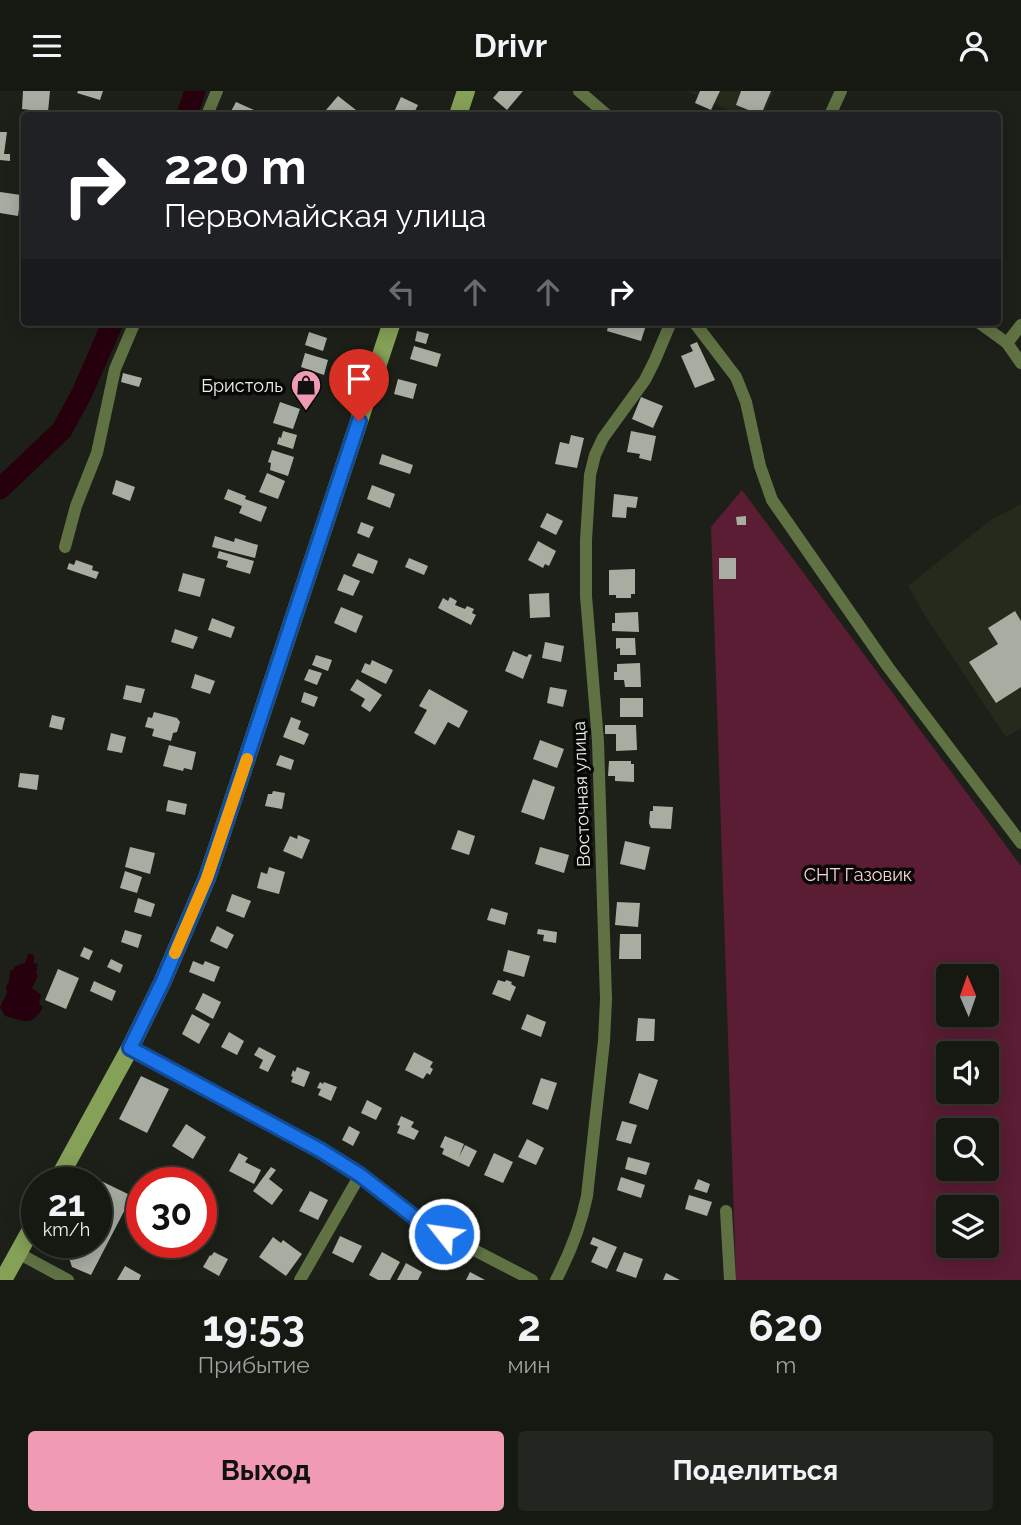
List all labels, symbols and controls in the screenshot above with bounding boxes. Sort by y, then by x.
icon: menu [28,27,66,65]
text: Drivr [474,27,547,64]
icon: person [955,27,993,65]
text: 220 m [164,138,307,195]
icon: right [49,140,140,231]
text: Первомайская улица [164,197,486,234]
icon: left [383,273,421,311]
icon: ahead [456,273,494,311]
icon: ahead [529,273,567,311]
icon: right [602,273,640,311]
pin [329,349,389,421]
icon: arrive [340,360,378,398]
shop icon: Бристоль [289,368,323,412]
place label: Бристоль [201,375,283,396]
street label: Восточная улица [568,721,594,867]
park label: СНТ Газовик [804,864,912,885]
north arrow [936,964,999,1027]
map controls [936,964,999,1258]
button: sound [936,1041,999,1104]
button: search [936,1118,999,1181]
speed limit sign: 30 [126,1167,217,1258]
text: 21 [48,1183,85,1224]
button: layers [936,1195,999,1258]
position arrow [407,1197,481,1271]
text: km/h [43,1219,90,1240]
text: 19:53 [202,1302,305,1351]
text: 2 [517,1302,541,1351]
text: 620 [748,1302,823,1351]
text: Прибытие [198,1351,310,1378]
text: мин [507,1351,551,1378]
text: m [775,1351,796,1378]
button: Выход [28,1431,504,1511]
button: Поделиться [518,1431,993,1511]

